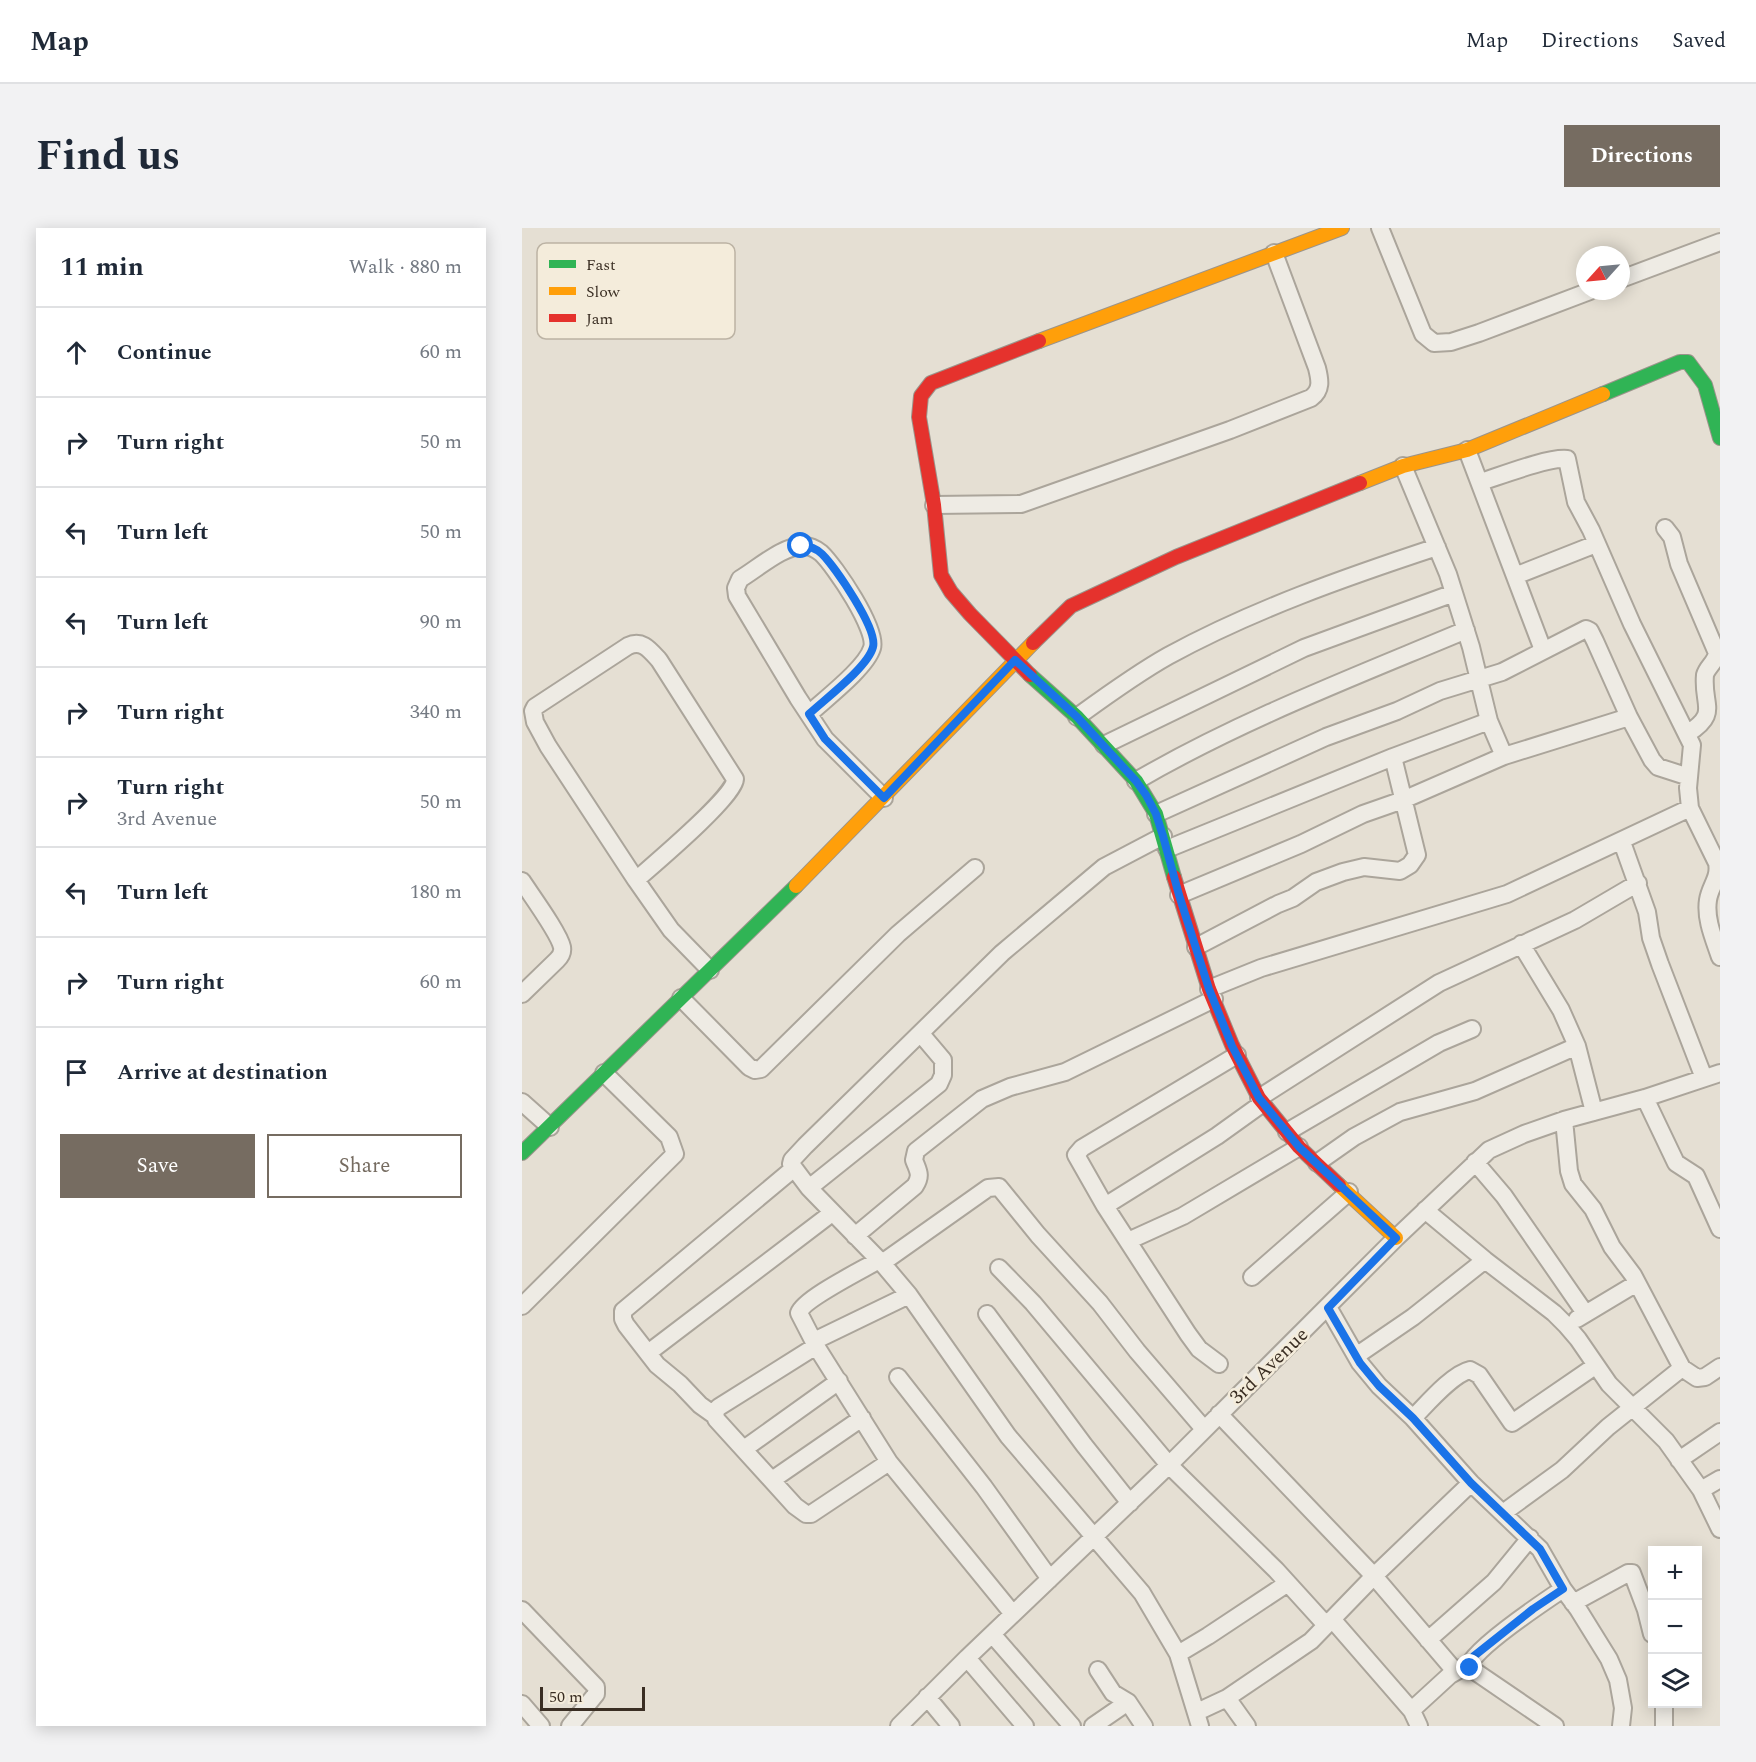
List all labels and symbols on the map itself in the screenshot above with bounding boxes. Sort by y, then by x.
legend [537,243,735,339]
north arrow [1576,246,1630,300]
text: Fast [586,253,616,277]
text: Slow [586,280,621,304]
text: Jam [586,307,614,331]
route start [787,532,813,558]
street label: 3rd Avenue [1223,1320,1315,1412]
route end [1456,1654,1482,1680]
scale bar [540,1684,645,1712]

